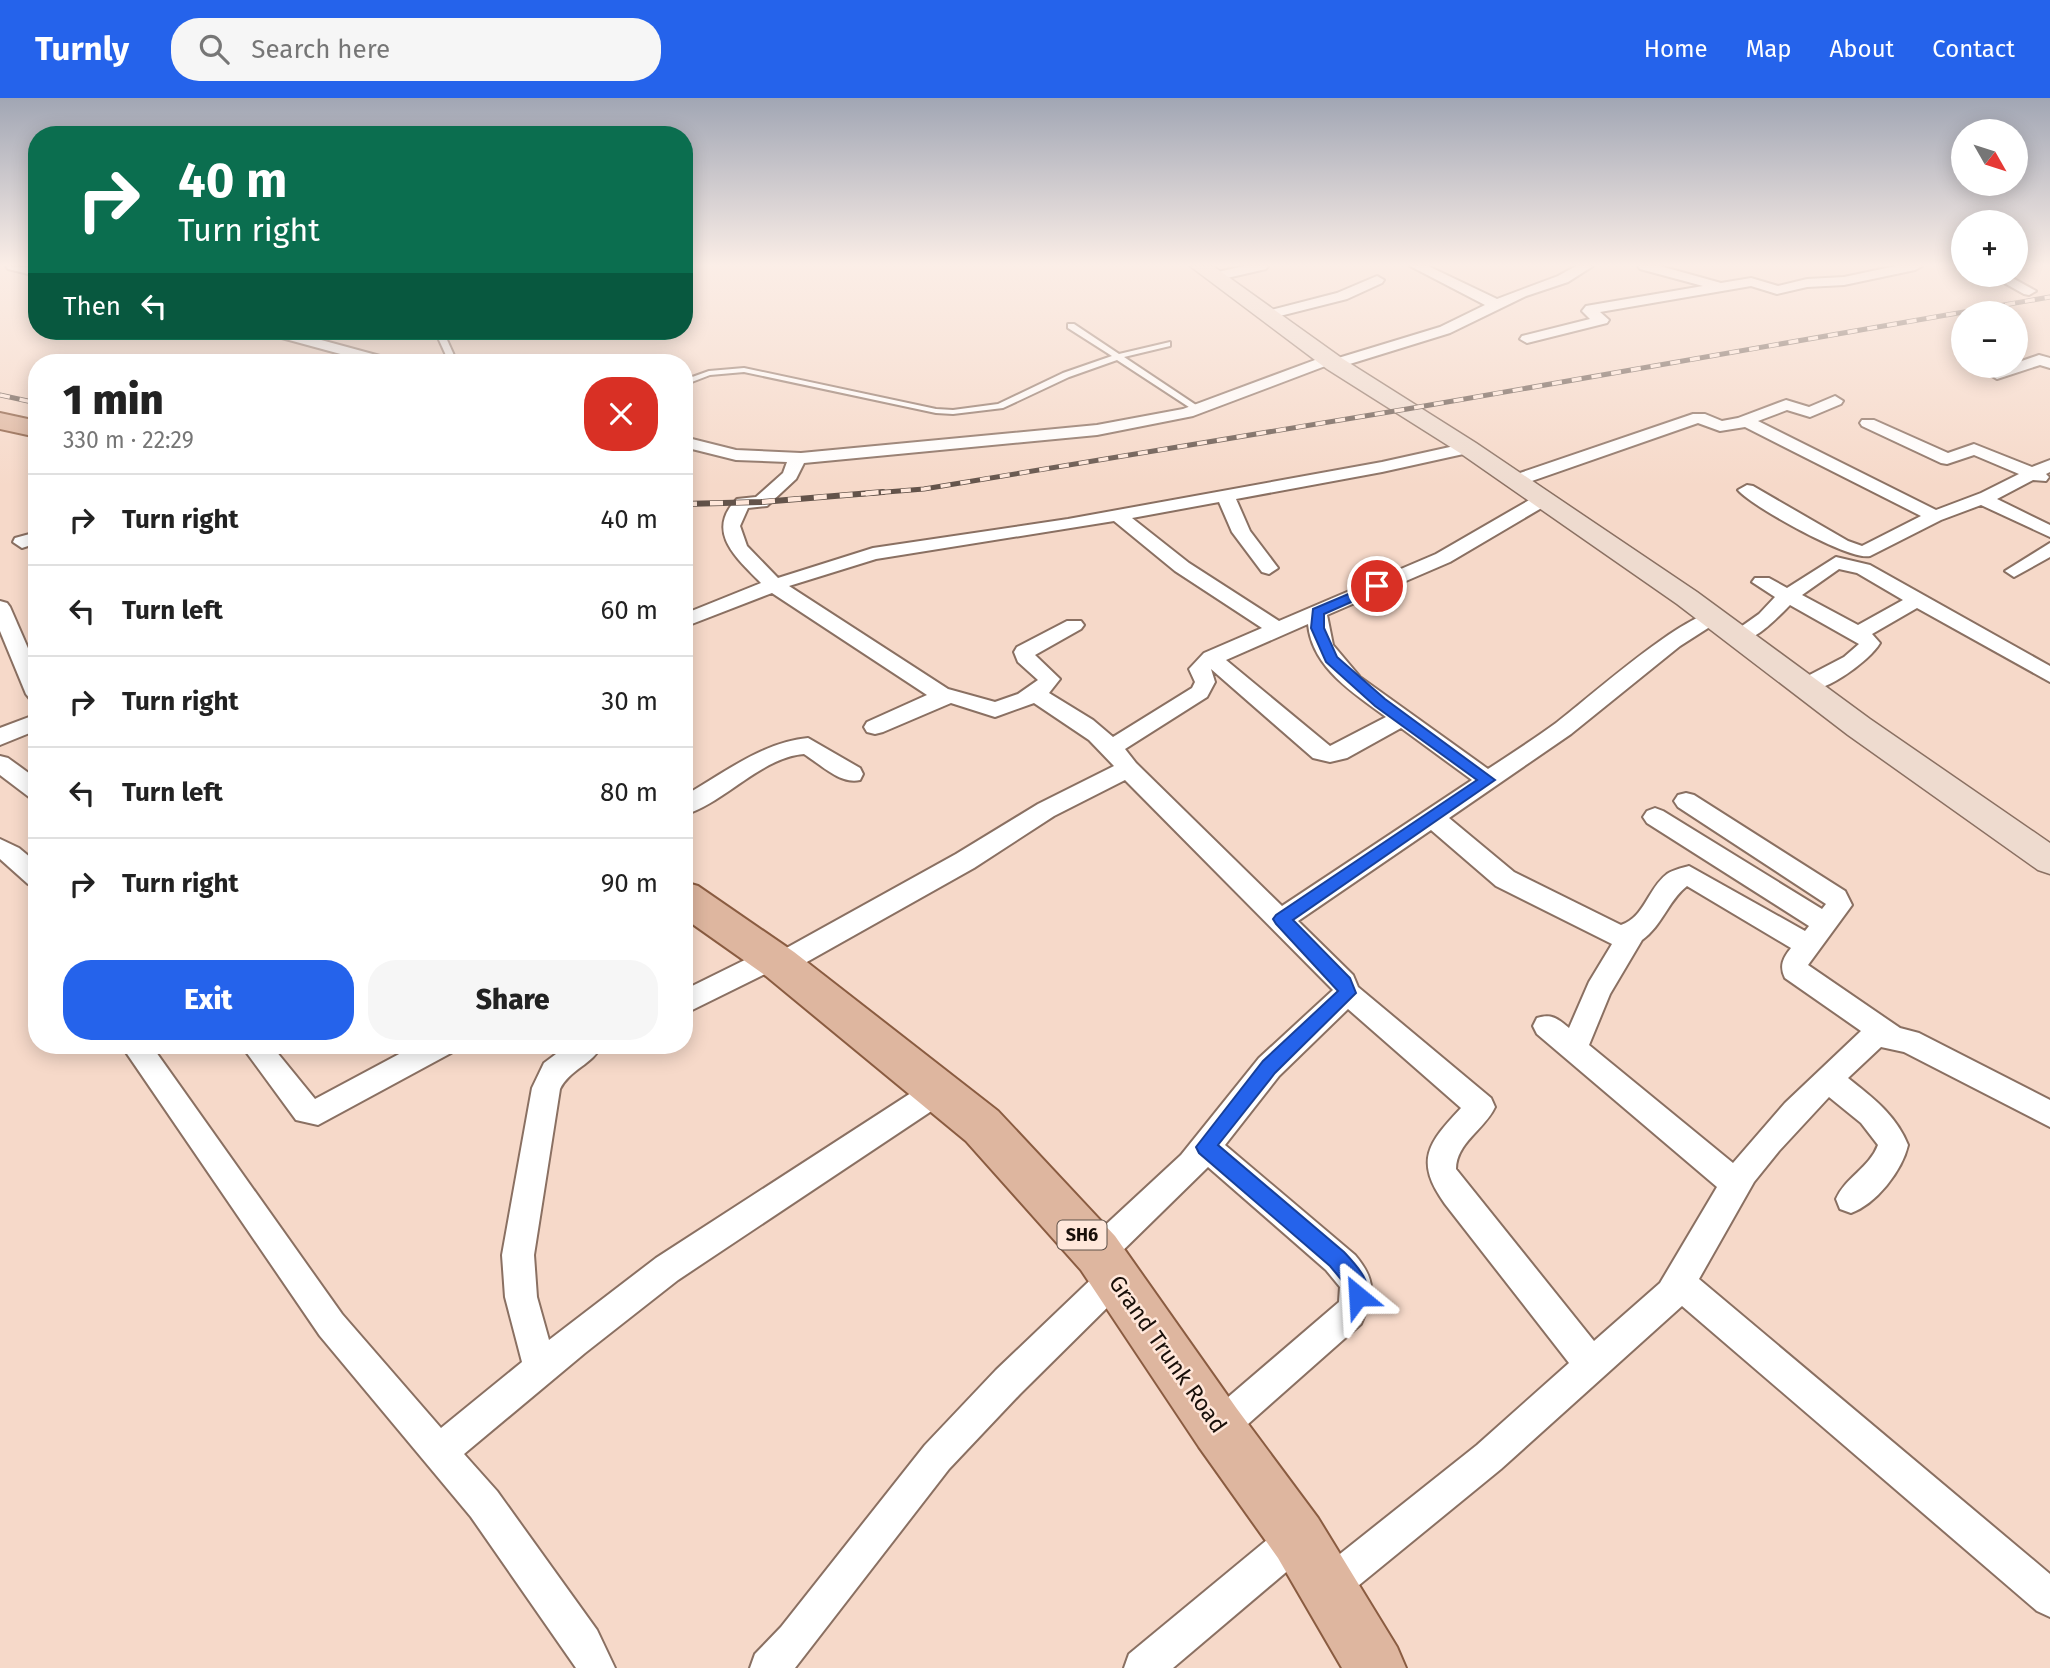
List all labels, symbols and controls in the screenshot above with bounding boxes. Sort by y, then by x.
search box [171,18,661,81]
text: Turnly [35,29,129,69]
icon: search [195,30,233,68]
text: Search here [251,34,390,65]
text: Home [1644,35,1708,63]
text: Map [1746,35,1792,63]
text: About [1830,35,1894,63]
text: Contact [1932,35,2015,63]
north arrow [1951,119,2028,196]
map controls [1951,119,2028,378]
text: 40 m [178,151,287,210]
icon: right [63,154,154,245]
button: + [1951,210,2028,287]
text: Turn right [178,211,320,249]
icon: left [135,287,173,325]
text: Then [63,291,121,322]
button: − [1951,301,2028,378]
text: 1 min [63,375,164,425]
button: close [584,377,658,451]
text: 330 m · 22:29 [63,426,194,454]
icon: right [63,501,101,539]
text: Turn right [122,504,239,535]
text: 40 m [600,504,658,535]
pin [1347,556,1407,616]
icon: arrive [1358,567,1396,605]
icon: left [63,592,101,630]
text: Turn left [122,595,223,626]
text: 60 m [600,595,658,626]
icon: right [63,683,101,721]
text: Turn right [122,686,239,717]
text: 30 m [601,686,658,717]
icon: left [63,774,101,812]
text: Turn left [122,777,223,808]
text: 80 m [600,777,658,808]
icon: right [63,865,101,903]
text: Turn right [122,868,239,899]
text: 90 m [601,868,658,899]
button: Exit [63,960,354,1040]
button: Share [368,960,658,1040]
road number: SH6 [1058,1220,1106,1250]
position arrow [1321,1259,1395,1333]
street label: Grand Trunk Road [1103,1270,1233,1438]

